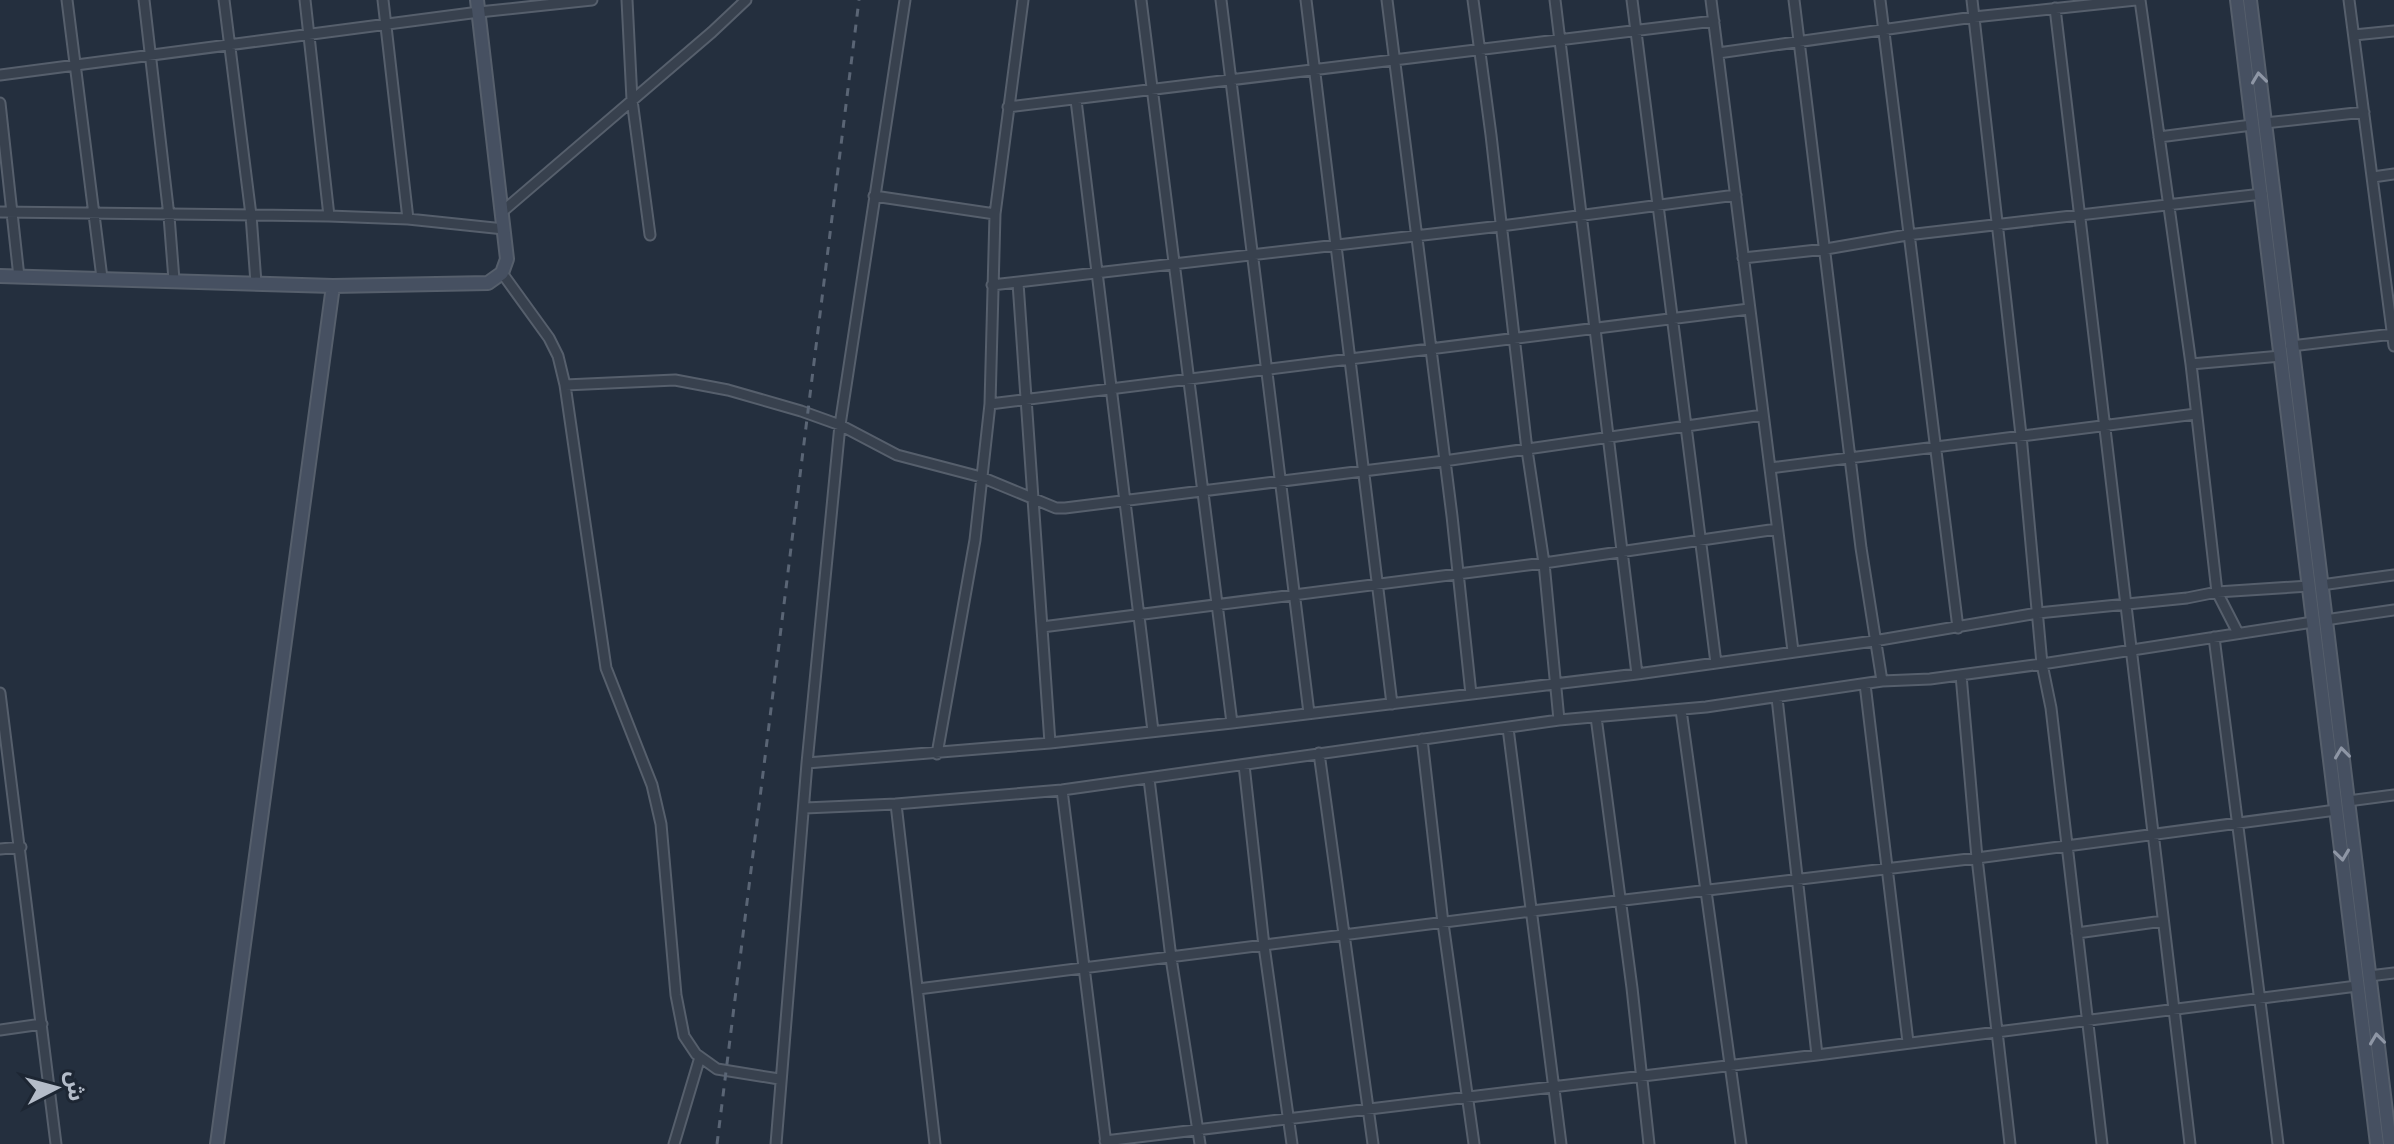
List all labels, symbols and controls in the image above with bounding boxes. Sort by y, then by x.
one-way arrow [2251,71,2268,84]
one-way arrow [2334,746,2351,760]
one-way arrow [2333,849,2350,862]
one-way arrow [2369,1032,2386,1046]
north arrow [16,1048,96,1128]
text: ش [61,1069,91,1102]

